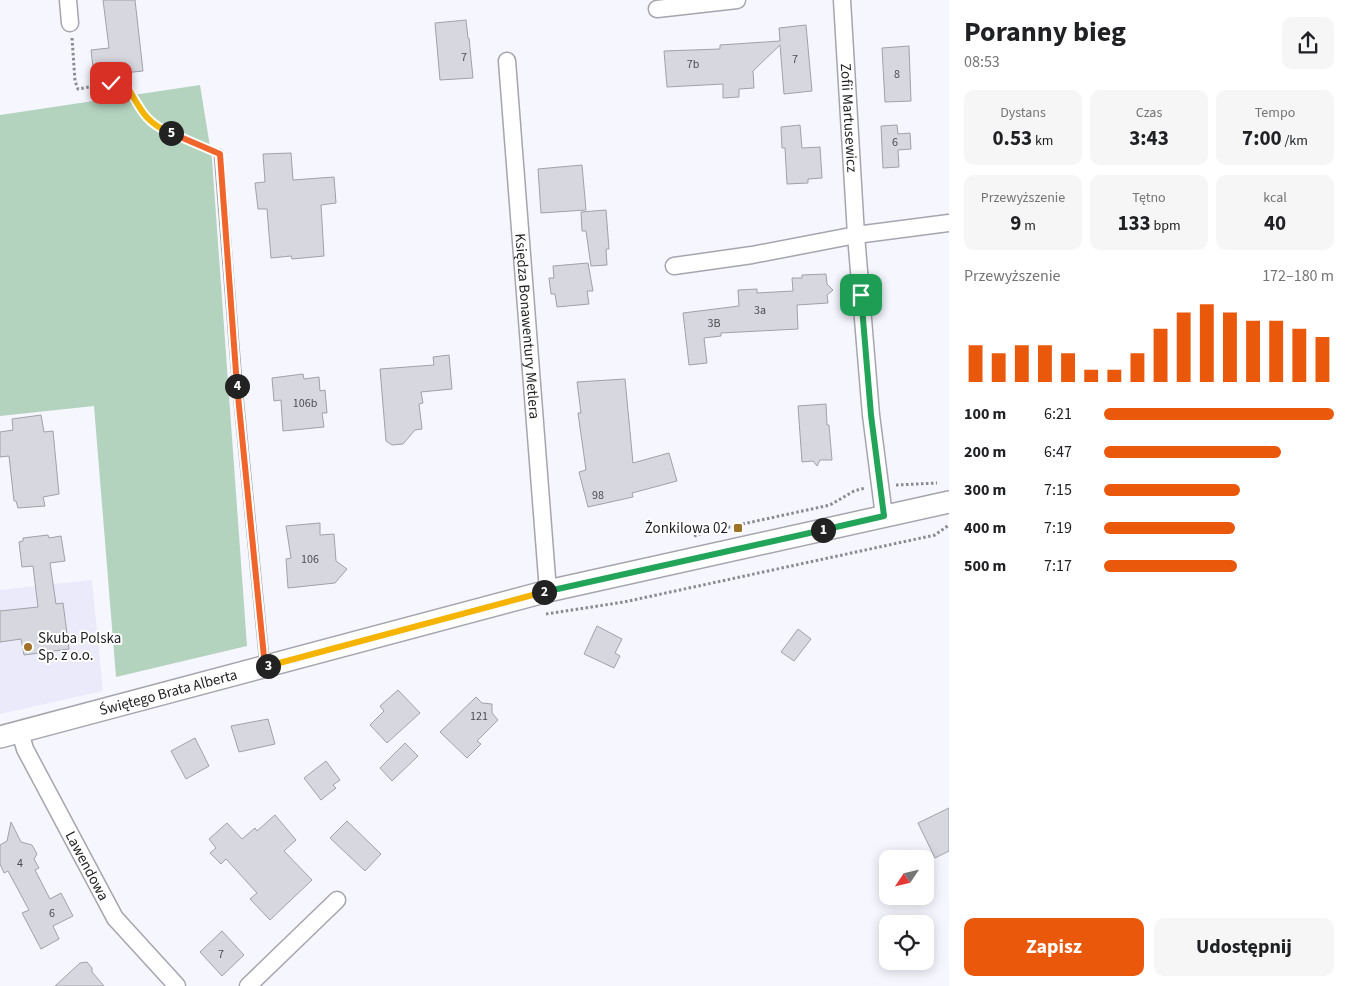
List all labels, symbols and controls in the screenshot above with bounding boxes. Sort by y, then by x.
text: Poranny bieg [964,12,1126,52]
button: share [1282,17,1334,69]
house number: 7 [461,49,467,66]
house number: 7 [792,51,798,68]
text: 08:53 [964,51,1000,73]
house number: 7b [687,56,700,73]
pin [90,62,132,104]
street label: Zofii Martusewicz [835,63,862,173]
house number: 8 [894,66,900,83]
icon: check [97,69,125,97]
text: Dystans [1000,103,1046,123]
text: Czas [1136,103,1162,123]
text: Tempo [1255,103,1295,123]
pin: 5 [158,120,184,146]
text: 5 [168,123,175,143]
text: 0.53 [993,123,1032,153]
text: 3:43 [1129,123,1169,153]
text: 7:00 [1242,123,1282,153]
text: km [1032,131,1053,151]
text: /km [1282,131,1308,151]
house number: 6 [892,134,898,151]
text: Przewyższenie [981,188,1065,208]
text: Tętno [1132,188,1166,208]
text: kcal [1263,188,1287,208]
text: 9 [1010,208,1021,238]
text: 133 [1117,208,1151,238]
text: 40 [1264,208,1286,238]
text: m [1021,216,1036,236]
text: bpm [1151,216,1181,236]
street label: Księdza Bonawentury Metlera [509,233,545,420]
text: Przewyższenie [964,265,1061,287]
text: 172–180 m [1262,265,1334,287]
pin [840,274,882,316]
icon: arrive [847,281,875,309]
house number: 3a [754,302,766,319]
house number: 3B [707,315,721,332]
pin: 4 [224,374,250,398]
text: 4 [234,376,241,396]
house number: 106b [293,395,318,412]
text: 100 m [964,403,1006,425]
text: 6:21 [1044,403,1072,425]
text: 200 m [964,441,1006,463]
text: 6:47 [1044,441,1072,463]
text: 300 m [964,479,1006,501]
text: 7:15 [1044,479,1072,501]
house number: 98 [592,487,604,504]
text: 400 m [964,517,1006,539]
text: 7:19 [1044,517,1072,539]
place label: Żonkilowa 02 [645,518,728,539]
pin: 1 [810,518,836,542]
text: 1 [820,520,827,540]
marker: Żonkilowa 02 [732,522,744,534]
house number: 106 [301,551,319,568]
text: 500 m [964,555,1006,577]
text: 7:17 [1044,555,1072,577]
pin: 2 [532,580,556,604]
text: 2 [541,582,548,602]
place label: Skuba Polska Sp. z o.o. [38,628,121,666]
marker: Skuba Polska Sp. z o.o. [22,641,34,653]
pin: 3 [256,654,280,678]
text: 3 [265,656,272,676]
street label: Świętego Brata Alberta [97,664,240,721]
house number: 121 [470,708,488,725]
street label: Lawendowa [60,828,114,904]
north arrow [879,850,934,905]
map controls [879,850,934,970]
house number: 4 [17,855,23,872]
house number: 6 [49,905,55,922]
button: locate [879,915,934,970]
button: Zapisz [964,918,1144,976]
button: Udostępnij [1154,918,1334,976]
house number: 7 [218,946,224,963]

